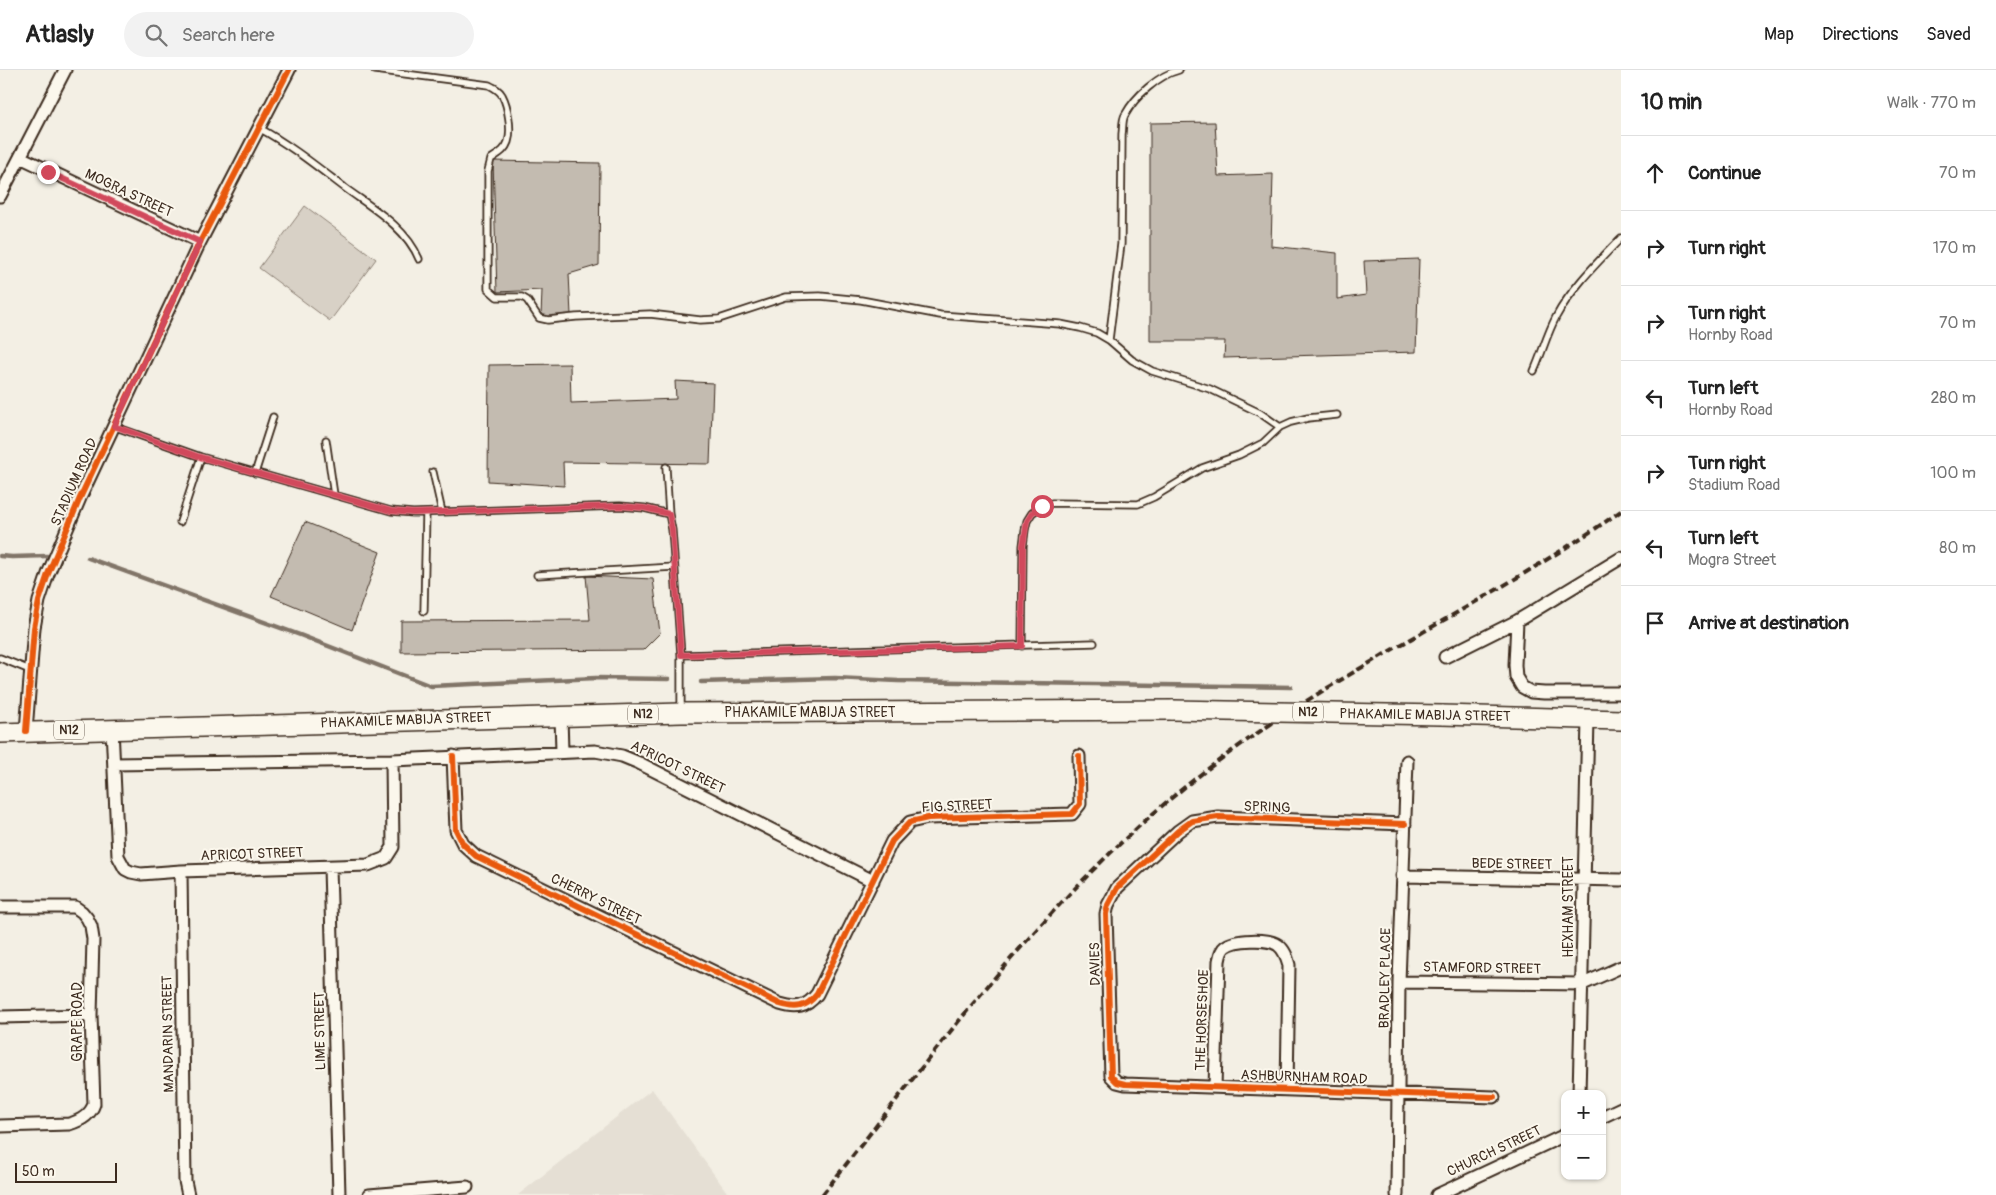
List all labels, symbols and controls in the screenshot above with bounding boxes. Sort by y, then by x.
search box [124,12,474,57]
text: Atlasly [25,20,94,49]
icon: search [142,21,170,49]
text: Search here [182,23,275,47]
text: Map [1764,23,1794,46]
text: Directions [1822,23,1898,46]
text: Saved [1926,23,1971,46]
text: 10 min [1641,89,1702,116]
text: Walk · 770 m [1887,93,1976,113]
icon: ahead [1641,159,1669,187]
route end [37,161,60,184]
text: Continue [1688,161,1761,185]
text: 70 m [1939,163,1976,183]
street label: MOGRA STREET [82,165,176,221]
icon: right [1641,234,1669,262]
text: Turn right [1688,236,1766,260]
text: 170 m [1933,238,1976,258]
text: Turn right [1688,301,1766,325]
icon: right [1641,309,1669,337]
text: 70 m [1939,313,1976,333]
text: Hornby Road [1688,325,1773,345]
text: Turn left [1688,376,1758,400]
icon: left [1641,384,1669,412]
text: 280 m [1930,388,1976,408]
text: Hornby Road [1688,400,1773,420]
street label: STADIUM ROAD [47,435,101,529]
text: Turn right [1688,451,1766,475]
icon: right [1641,459,1669,487]
text: 100 m [1930,463,1976,483]
text: Stadium Road [1688,475,1780,495]
route start [1031,495,1054,518]
text: Turn left [1688,526,1758,550]
icon: left [1641,534,1669,562]
text: 80 m [1939,538,1976,558]
text: Mogra Street [1688,550,1776,570]
icon: arrive [1641,609,1669,637]
text: Arrive at destination [1688,611,1849,635]
road number: N12 [1293,702,1323,722]
road number: N12 [628,704,658,724]
street label: PHAKAMILE MABIJA STREET [724,704,896,721]
street label: PHAKAMILE MABIJA STREET [1339,705,1511,725]
street label: PHAKAMILE MABIJA STREET [320,709,492,731]
road number: N12 [54,720,84,740]
street label: APRICOT STREET [628,737,728,797]
street label: FIG STREET [921,796,993,816]
street label: SPRING [1243,798,1291,816]
street label: APRICOT STREET [200,844,304,864]
street label: BEDE STREET [1472,855,1553,873]
street label: HEXHAM STREET [1560,856,1577,958]
street label: CHERRY STREET [548,870,644,928]
street label: BRADLEY PLACE [1376,927,1394,1029]
street label: DAVIES [1086,942,1104,986]
street label: STAMFORD STREET [1423,958,1542,978]
street label: THE HORSESHOE [1192,969,1212,1071]
street label: MANDARIN STREET [158,975,178,1093]
street label: GRAPE ROAD [69,982,86,1062]
street label: LIME STREET [311,991,329,1070]
street label: ASHBURNHAM ROAD [1240,1066,1368,1088]
map controls [1561,1090,1606,1180]
button: + [1561,1090,1606,1135]
street label: CHURCH STREET [1444,1122,1544,1180]
button: − [1561,1135,1606,1180]
scale bar [15,1160,118,1183]
text: 50 m [22,1163,55,1180]

